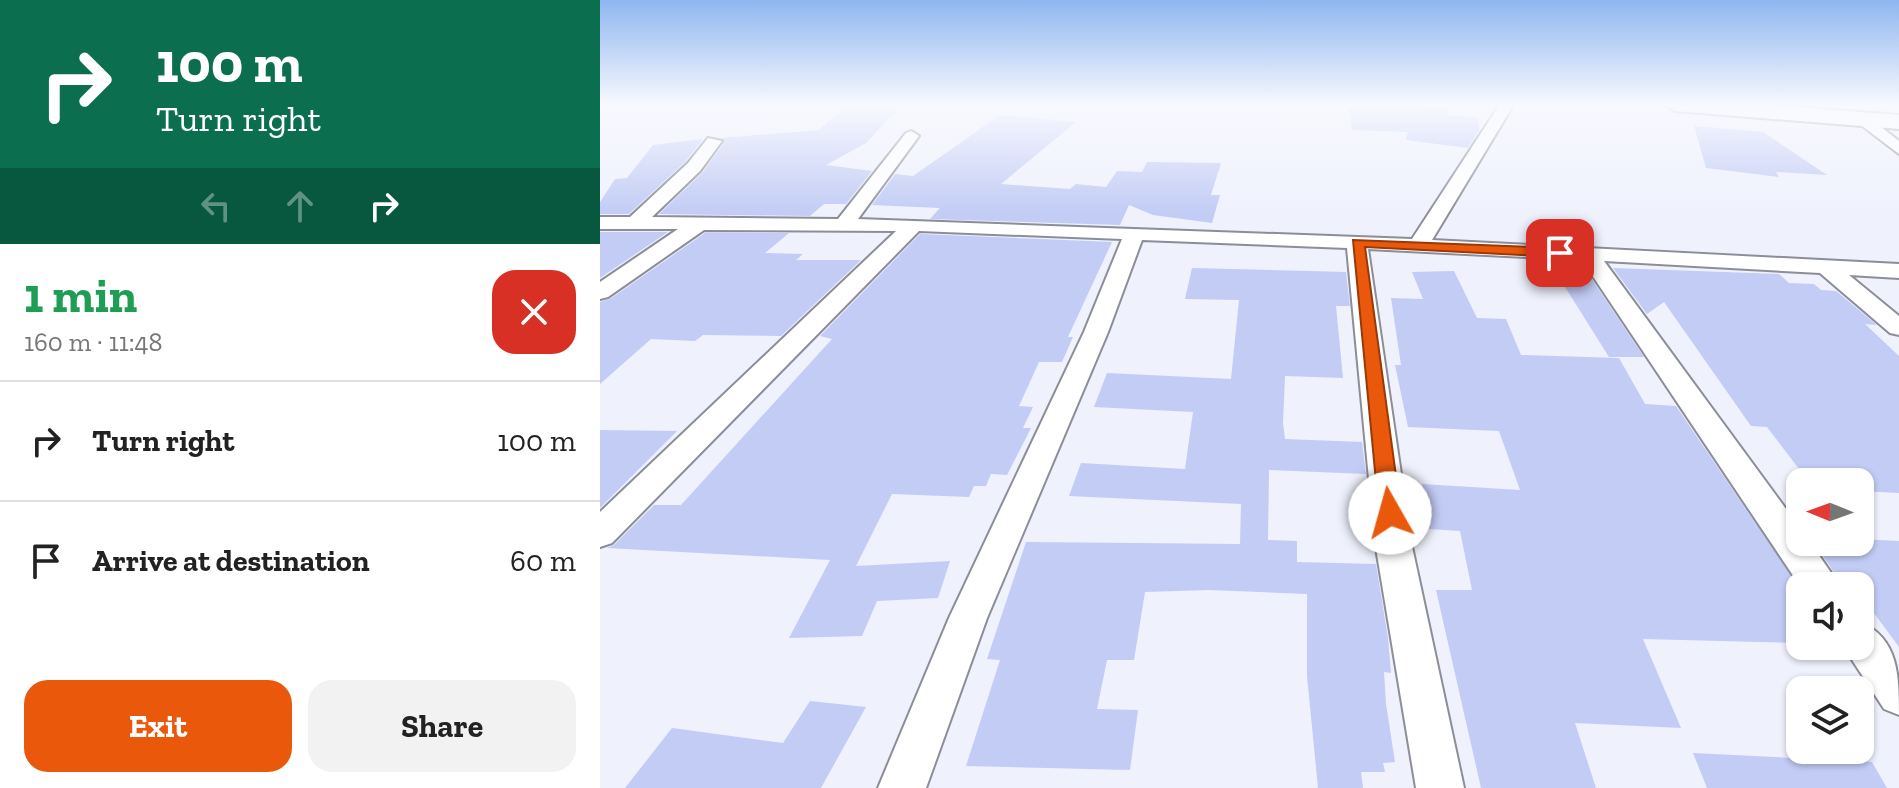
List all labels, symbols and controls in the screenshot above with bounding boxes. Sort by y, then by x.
text: 100 m [156,29,303,96]
icon: right [24,32,128,136]
text: Turn right [156,97,321,140]
icon: left [194,184,238,228]
icon: ahead [278,184,322,228]
icon: right [362,184,406,228]
pin [1526,219,1594,287]
icon: arrive [1538,231,1582,275]
text: 1 min [24,267,137,324]
button: close [492,270,576,354]
text: 160 m · 11:48 [24,326,162,358]
icon: right [24,419,68,463]
text: Turn right [92,423,234,459]
text: 100 m [497,423,576,459]
north arrow [1786,468,1874,556]
map controls [1786,468,1874,764]
position arrow [1348,471,1432,555]
icon: arrive [24,539,68,583]
text: Arrive at destination [92,543,369,579]
text: 60 m [510,543,576,579]
button: sound [1786,572,1874,660]
button: layers [1786,676,1874,764]
button: Exit [24,680,292,772]
button: Share [308,680,576,772]

